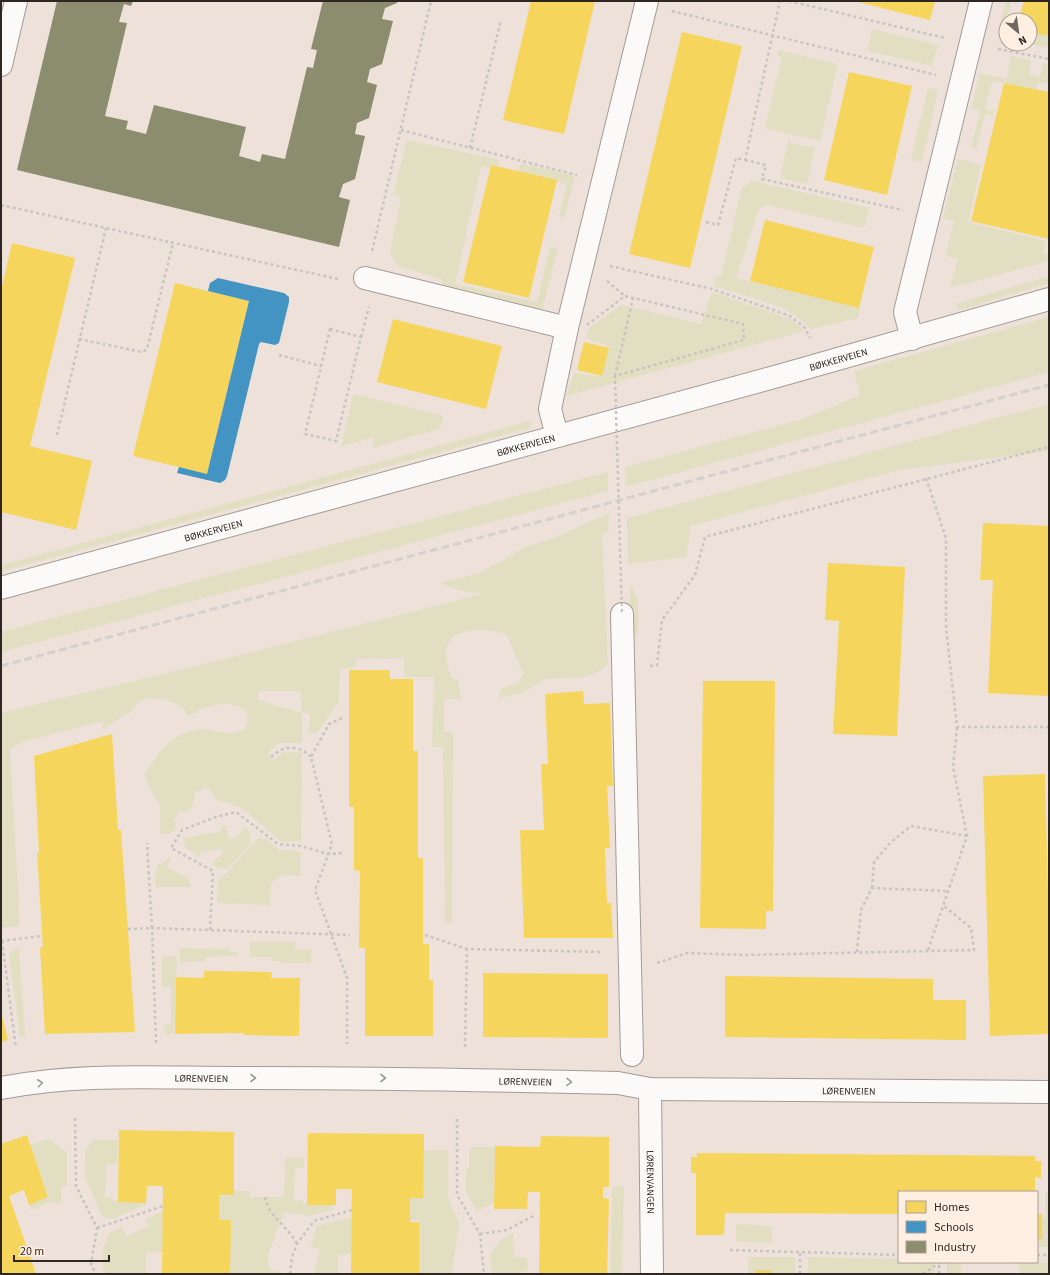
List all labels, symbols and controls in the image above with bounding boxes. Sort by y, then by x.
north arrow [998,12,1038,52]
text: N [1016,32,1029,49]
street label: BØKKERVEIEN [808,345,869,375]
street label: BØKKERVEIEN [495,431,557,460]
street label: BØKKERVEIEN [183,516,244,546]
street label: LØRENVEIEN [174,1071,228,1086]
one-way arrow [250,1074,256,1082]
one-way arrow [380,1074,386,1082]
street label: LØRENVEIEN [498,1075,552,1090]
one-way arrow [37,1078,43,1087]
one-way arrow [566,1078,572,1086]
street label: LØRENVEIEN [822,1084,876,1099]
street label: LØRENVANGEN [643,1150,657,1214]
legend [898,1191,1038,1263]
text: Homes [934,1199,969,1216]
text: Schools [934,1219,974,1236]
scale bar [14,1237,109,1263]
text: Industry [934,1239,976,1256]
text: 20 m [20,1243,44,1260]

